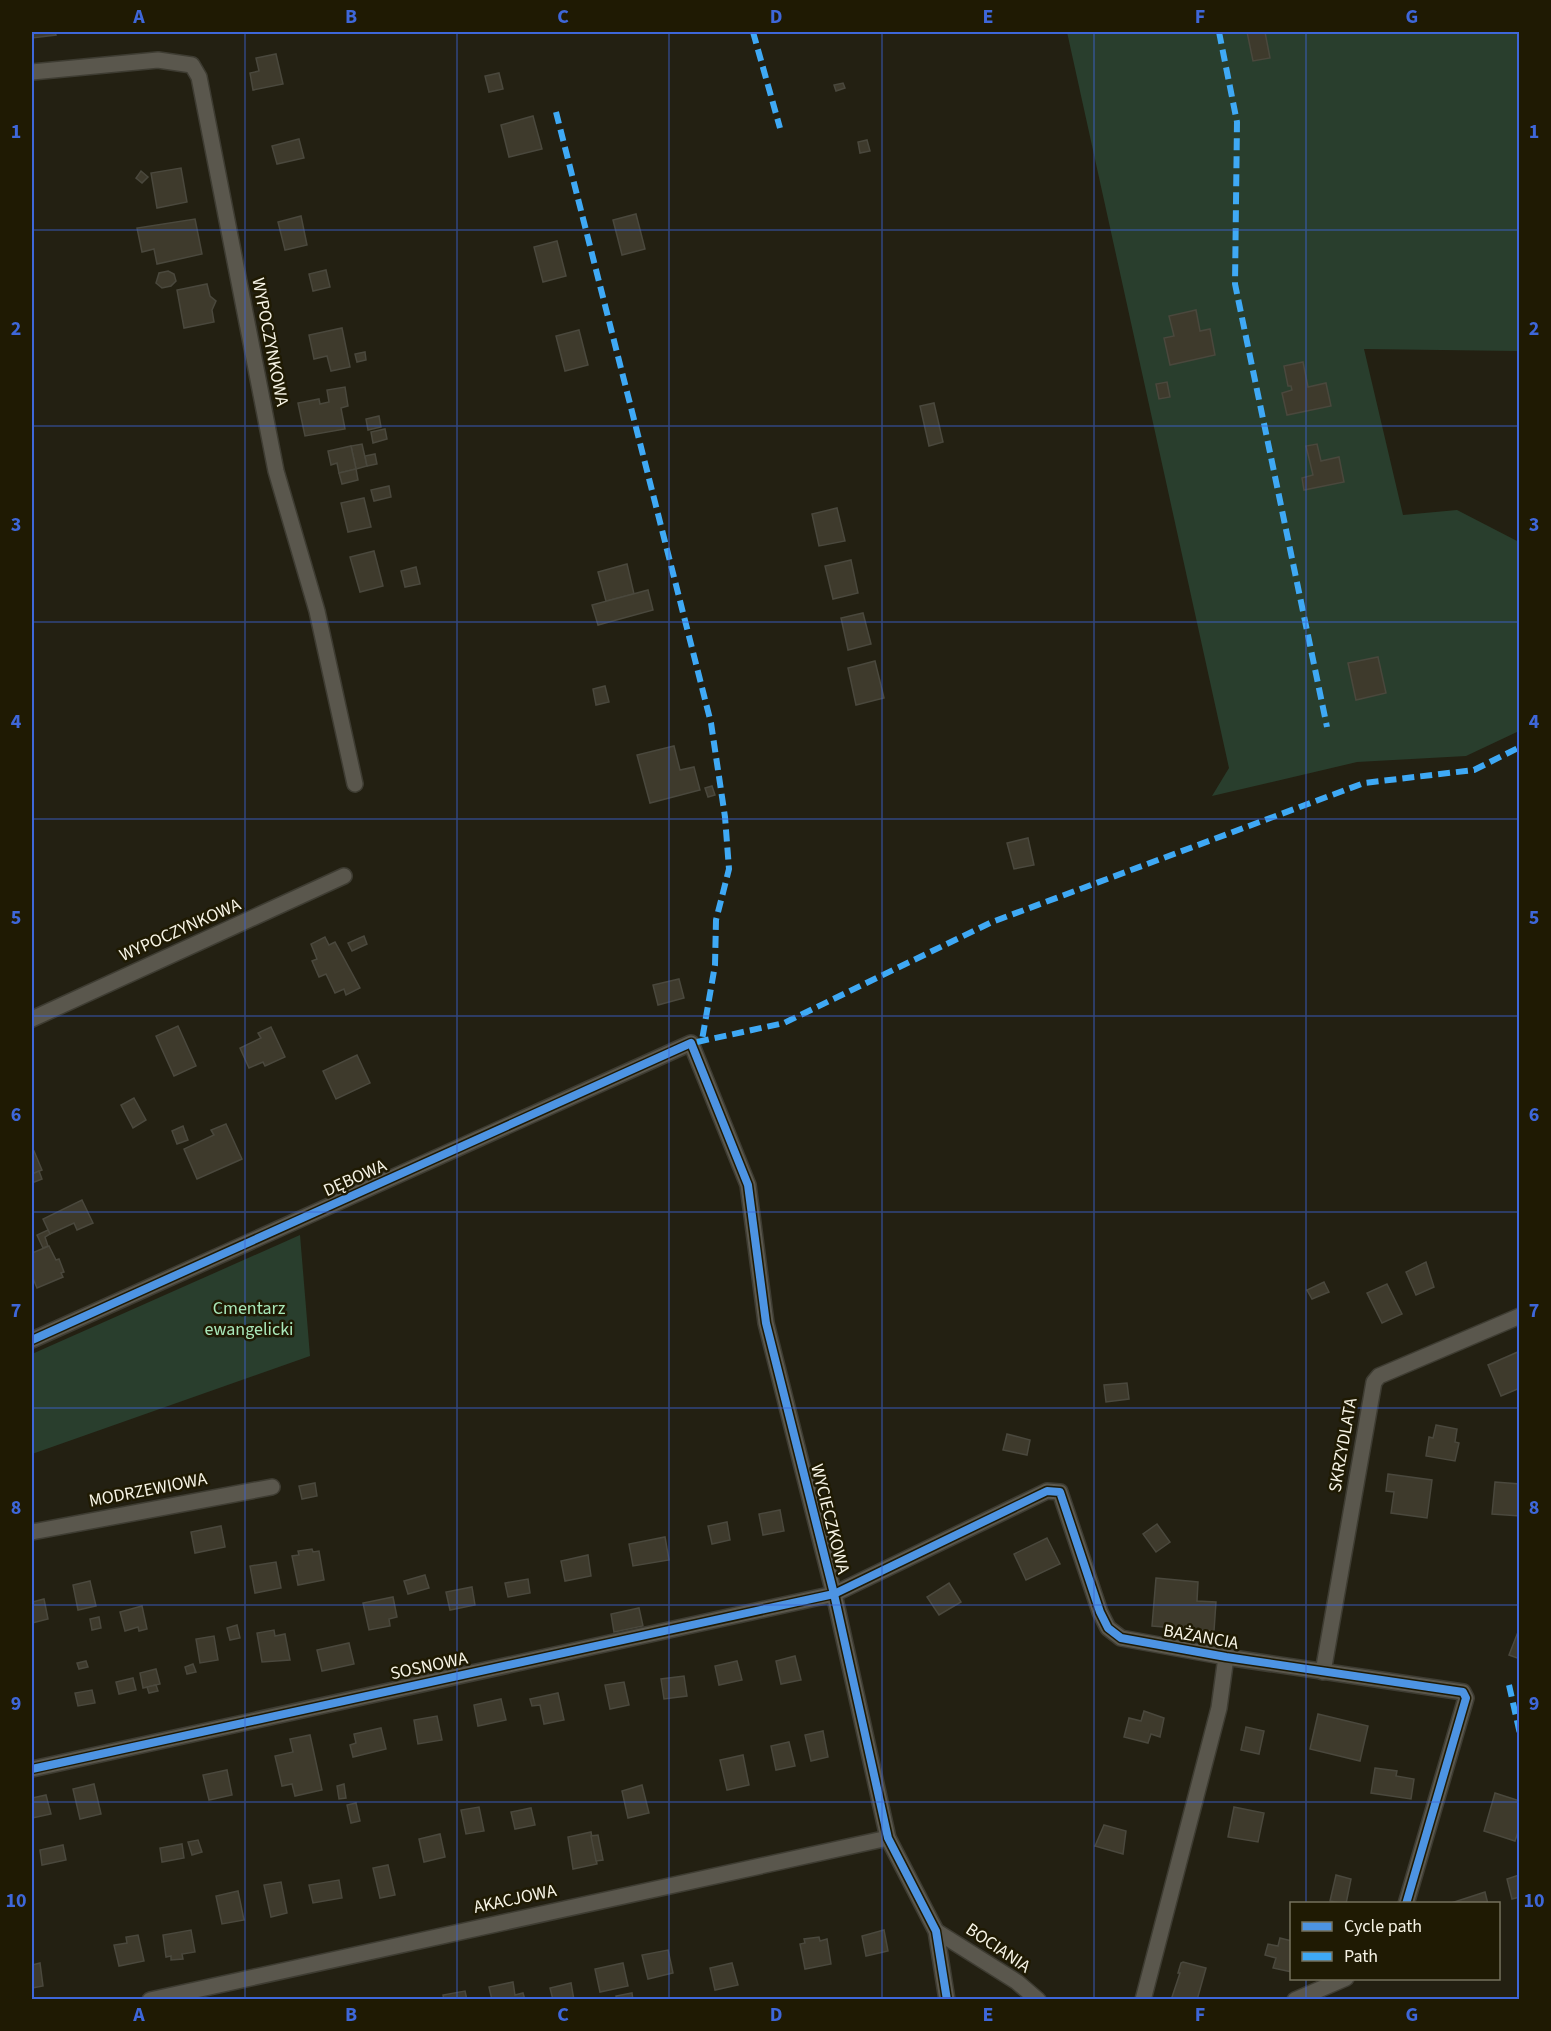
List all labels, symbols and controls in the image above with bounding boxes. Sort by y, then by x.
text: A [132,3,145,31]
text: B [345,3,357,31]
text: C [557,3,569,31]
text: D [770,3,782,31]
text: E [983,3,993,31]
text: F [1195,3,1205,31]
text: G [1406,3,1418,31]
text: 1 [11,118,21,146]
text: 1 [1529,118,1539,146]
street label: WYPOCZYNKOWA [245,276,295,409]
text: 2 [11,315,21,343]
text: 2 [1529,315,1539,343]
text: 3 [11,511,21,539]
text: 3 [1529,511,1539,539]
text: 4 [11,708,22,736]
text: 4 [1529,708,1540,736]
street label: WYPOCZYNKOWA [115,892,245,968]
text: 5 [11,904,21,932]
text: 5 [1529,904,1539,932]
text: 6 [11,1101,21,1129]
text: 6 [1529,1101,1539,1129]
street label: DĘBOWA [319,1153,391,1203]
park label: Cmentarz ewangelicki [204,1296,294,1342]
text: 7 [11,1297,21,1325]
text: 7 [1529,1297,1539,1325]
street label: SKRZYDLATA [1322,1396,1364,1494]
street label: WYCIECZKOWA [804,1461,856,1577]
street label: MODRZEWIOWA [87,1466,210,1514]
text: 8 [11,1494,21,1522]
text: 8 [1529,1494,1539,1522]
street label: BAŻANCIA [1161,1618,1241,1656]
street label: SOSNOWA [388,1646,470,1686]
text: 9 [11,1690,21,1718]
text: 9 [1529,1690,1539,1718]
street label: AKACJOWA [471,1878,559,1920]
text: 10 [5,1887,27,1915]
text: 10 [1523,1887,1545,1915]
legend [1290,1902,1500,1980]
text: Cycle path [1344,1914,1422,1939]
street label: BOCIANIA [961,1917,1036,1979]
text: Path [1344,1944,1378,1969]
text: A [132,2001,145,2029]
text: B [345,2001,357,2029]
text: C [557,2001,569,2029]
text: D [770,2001,782,2029]
text: E [983,2001,993,2029]
text: F [1195,2001,1205,2029]
text: G [1406,2001,1418,2029]

